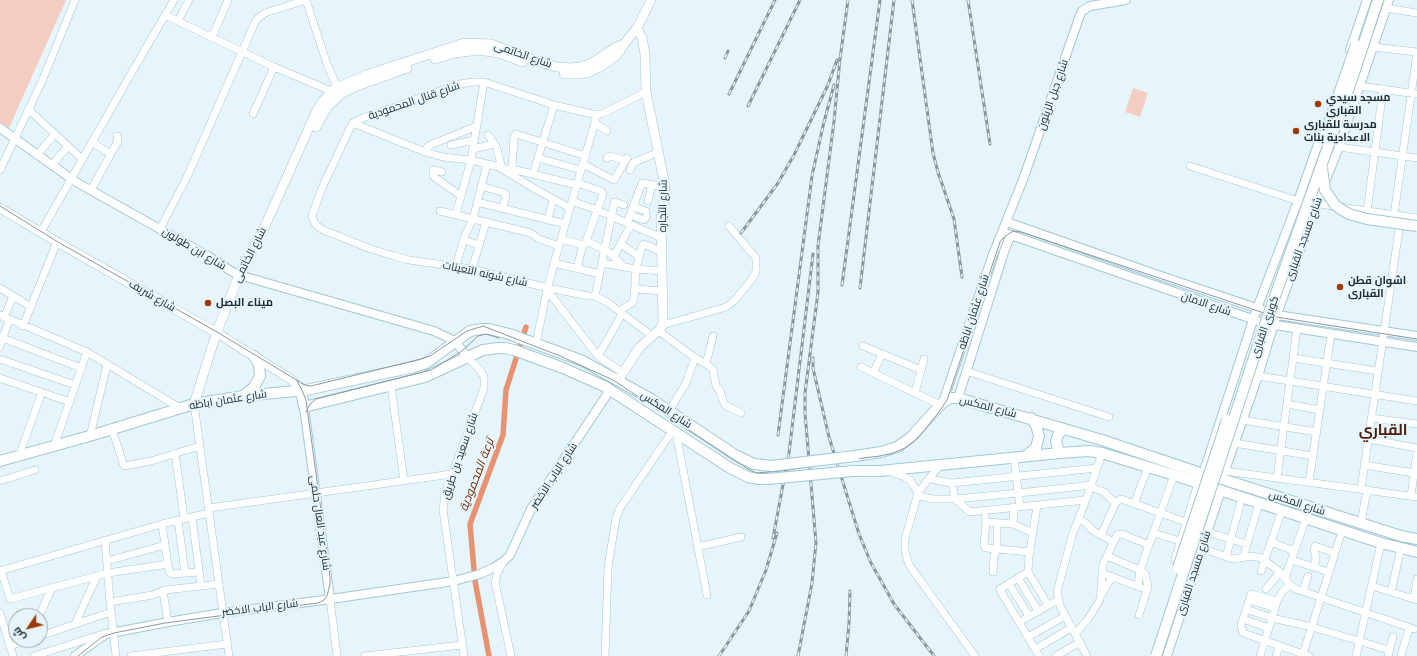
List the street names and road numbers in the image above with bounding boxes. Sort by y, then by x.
street label: شارع الخاتمى [492,39,554,71]
street label: شارع جبل الزيتون [1035,58,1071,132]
street label: شارع قنال المحمودية [366,79,462,123]
street label: شارع التجاره [656,180,670,232]
street label: شارع مسجد القبارى [1283,195,1325,283]
street label: شارع ابن طولون [160,225,228,273]
street label: شارع الخاتمى [230,225,270,285]
street label: شارع شونه التعينات [441,259,529,289]
street label: شارع عثمان اباظه [956,273,992,351]
street label: شارع شريف [126,277,178,315]
street label: شارع الامان [1179,289,1233,319]
street label: كوبرى القبارى [1248,294,1282,360]
street label: شارع عثمان اباظه [188,387,268,413]
street label: شارع المكس [638,389,694,431]
street label: شارع المكس [958,393,1018,421]
street label: شارع سعيد بن طريق [439,411,481,501]
street label: شارع الباب الاخضر [528,440,580,512]
street label: شارع عبد العال حلمى [307,475,333,571]
street label: شارع المكس [1267,488,1327,518]
street label: شارع مسجد القبارى [1174,529,1214,617]
street label: شارع الباب الاخضر [221,597,299,619]

